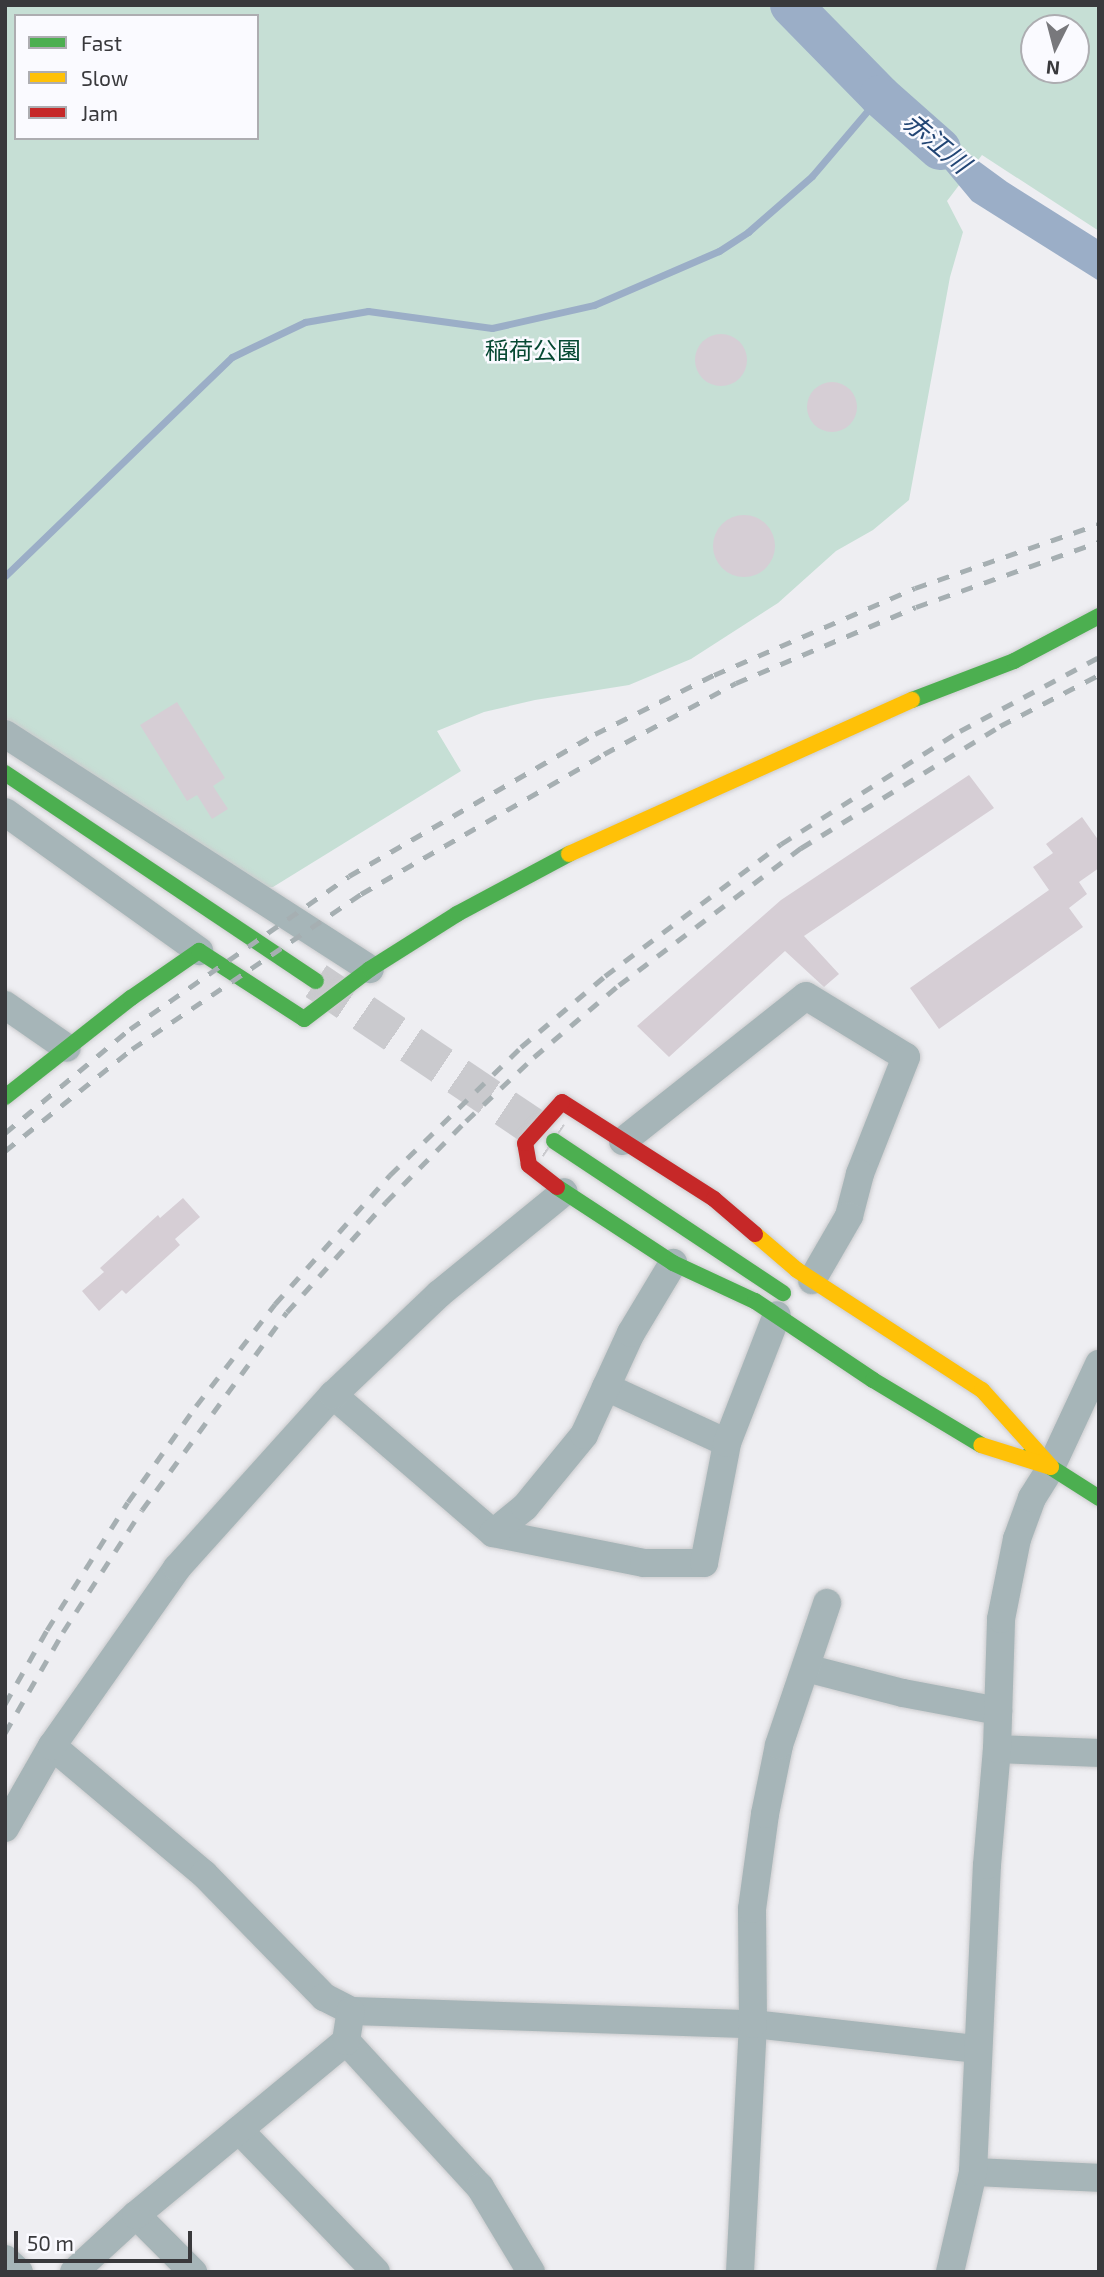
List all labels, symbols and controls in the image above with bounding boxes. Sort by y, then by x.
legend [14,14,259,140]
north arrow [1020,14,1090,84]
text: Fast [81,30,122,55]
text: N [1045,56,1061,81]
text: Slow [81,65,128,90]
text: Jam [81,100,118,125]
water label: 赤江川 [897,105,977,179]
park label: 稲荷公園 [485,336,581,364]
scale bar [18,2218,196,2262]
text: 50 m [27,2230,74,2255]

